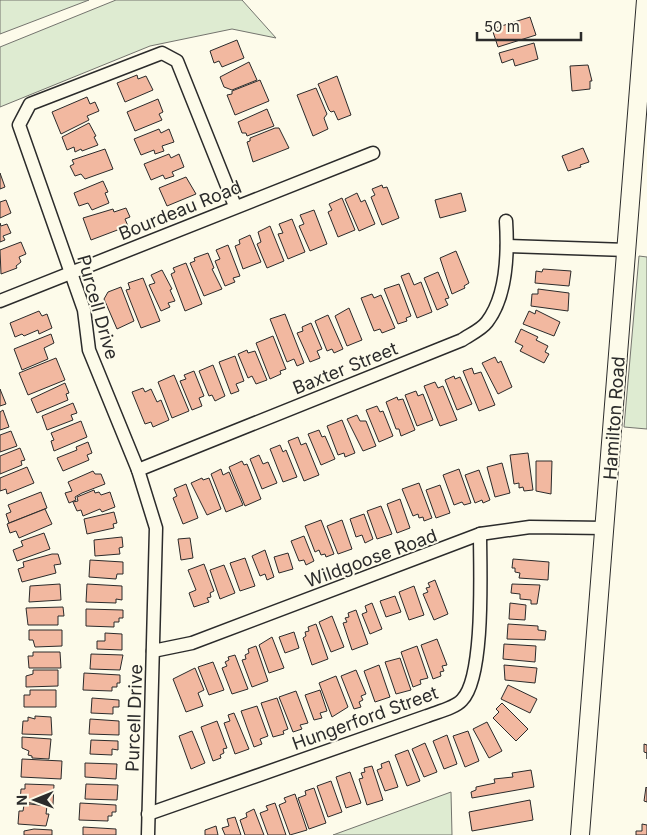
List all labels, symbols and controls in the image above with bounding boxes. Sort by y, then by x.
scale bar [477,10,581,42]
text: 50 m [484,17,520,36]
street label: Bourdeau Road [116,176,244,244]
street label: Purcell Drive [73,252,123,362]
street label: Baxter Street [290,337,400,399]
street label: Hamilton Road [599,355,629,481]
street label: Wildgoose Road [302,524,440,592]
street label: Purcell Drive [122,664,146,772]
street label: Hungerford Street [289,682,441,754]
north arrow [10,775,60,825]
text: N [13,795,30,806]

